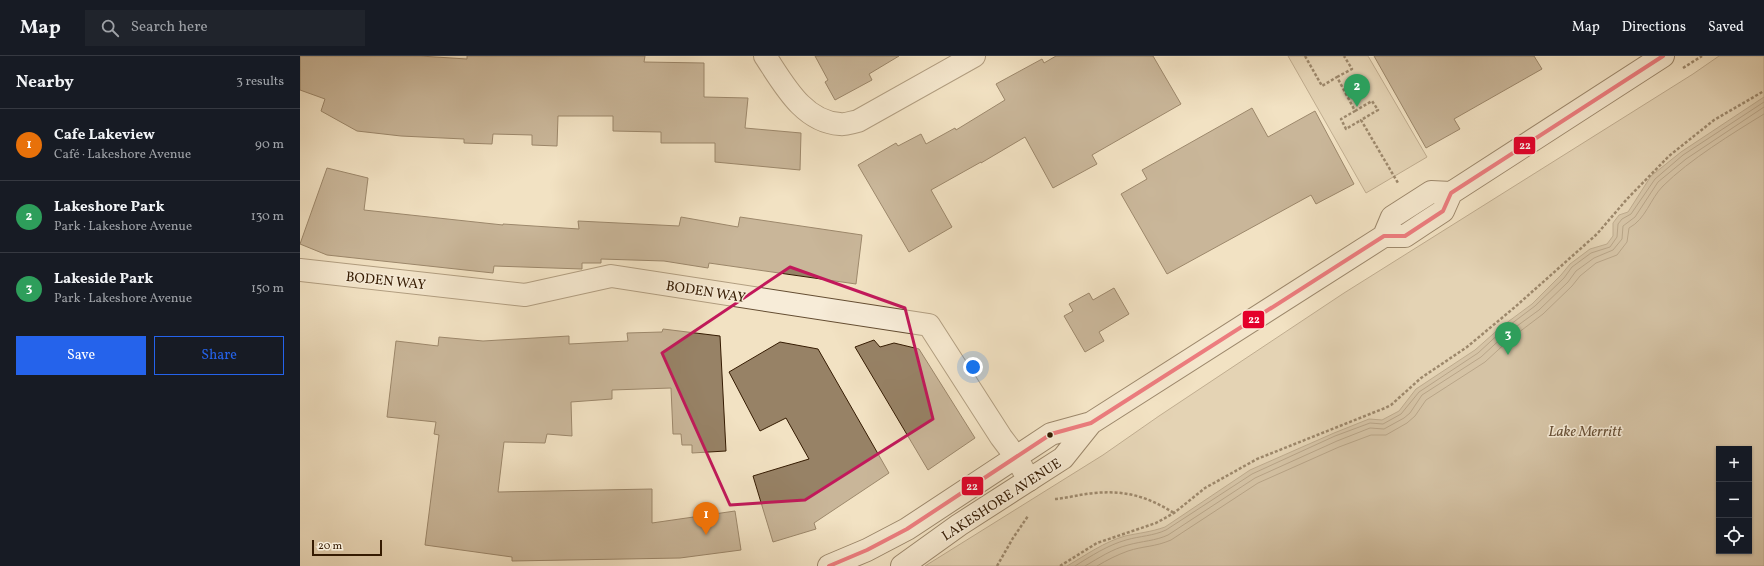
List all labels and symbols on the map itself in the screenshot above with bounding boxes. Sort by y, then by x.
pin: 2 [1344,74,1370,107]
line badge: 22 [1513,136,1536,155]
text: 22 [1519,139,1531,154]
street label: BODEN WAY [345,268,427,295]
street label: BODEN WAY [664,277,747,308]
line badge: 22 [1242,310,1265,329]
text: 22 [1248,313,1260,328]
pin: 3 [1495,322,1521,355]
your location [963,357,983,377]
water label: Lake Merritt [1548,422,1623,443]
unlabelled marker [1045,430,1055,440]
street label: LAKESHORE AVENUE [938,454,1065,546]
line badge: 22 [961,476,984,496]
text: 22 [966,480,978,495]
pin: 1 [693,502,719,535]
scale bar [312,538,382,557]

